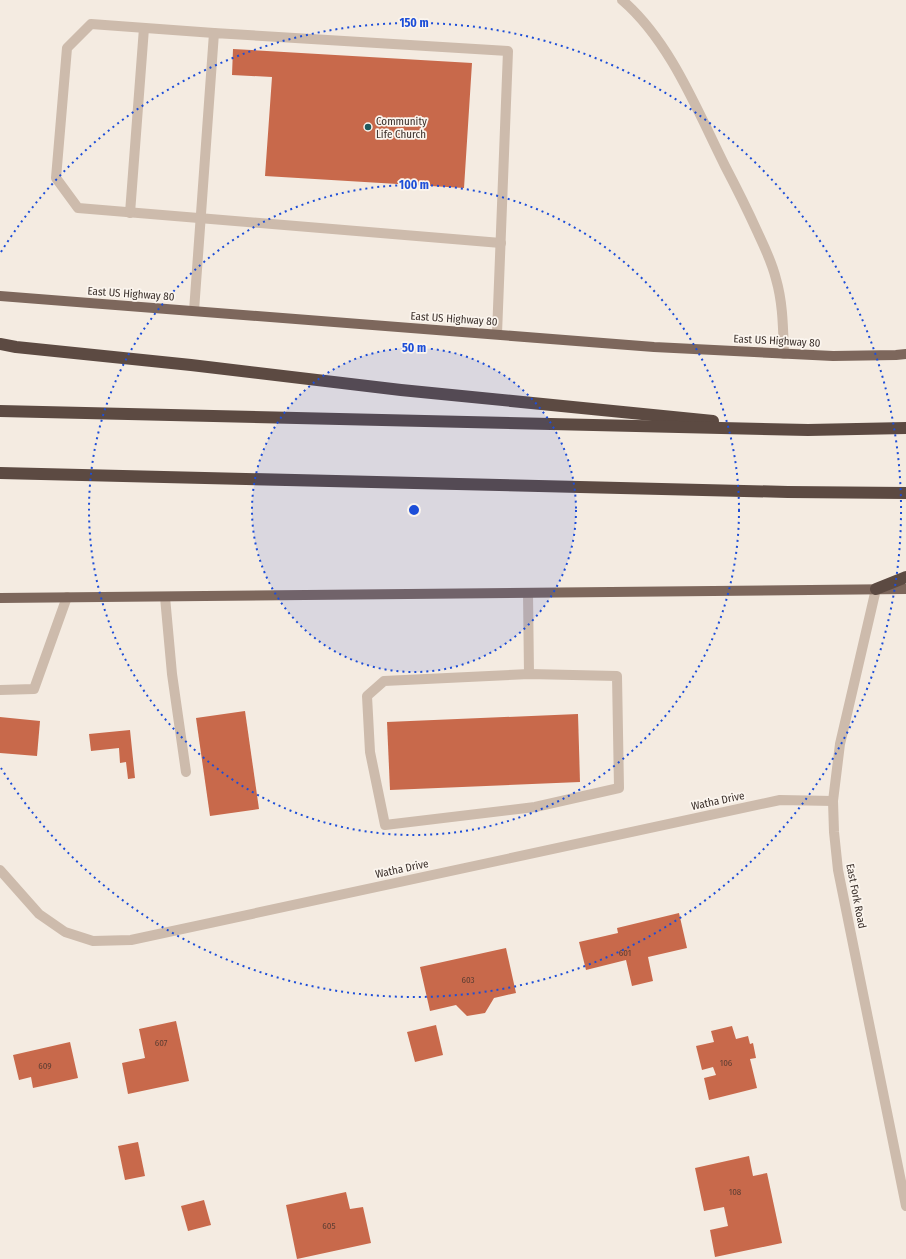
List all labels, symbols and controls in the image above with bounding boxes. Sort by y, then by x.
text: 150 m [399,16,429,30]
place label: Community Life Church [376,115,427,141]
marker: Community Life Church [363,122,373,132]
text: 100 m [399,178,429,192]
street label: East US Highway 80 [87,284,175,304]
street label: East US Highway 80 [410,309,498,329]
street label: East US Highway 80 [733,332,821,350]
text: 50 m [402,341,426,355]
centre of rings [407,503,421,517]
street label: Watha Drive [690,789,746,813]
street label: Watha Drive [374,857,430,881]
street label: East Fork Road [843,862,869,930]
house number: 601 [619,948,631,958]
house number: 603 [461,975,475,985]
house number: 607 [155,1038,168,1048]
house number: 106 [720,1058,733,1068]
house number: 609 [38,1061,52,1071]
house number: 108 [729,1187,742,1197]
house number: 605 [322,1221,336,1231]

